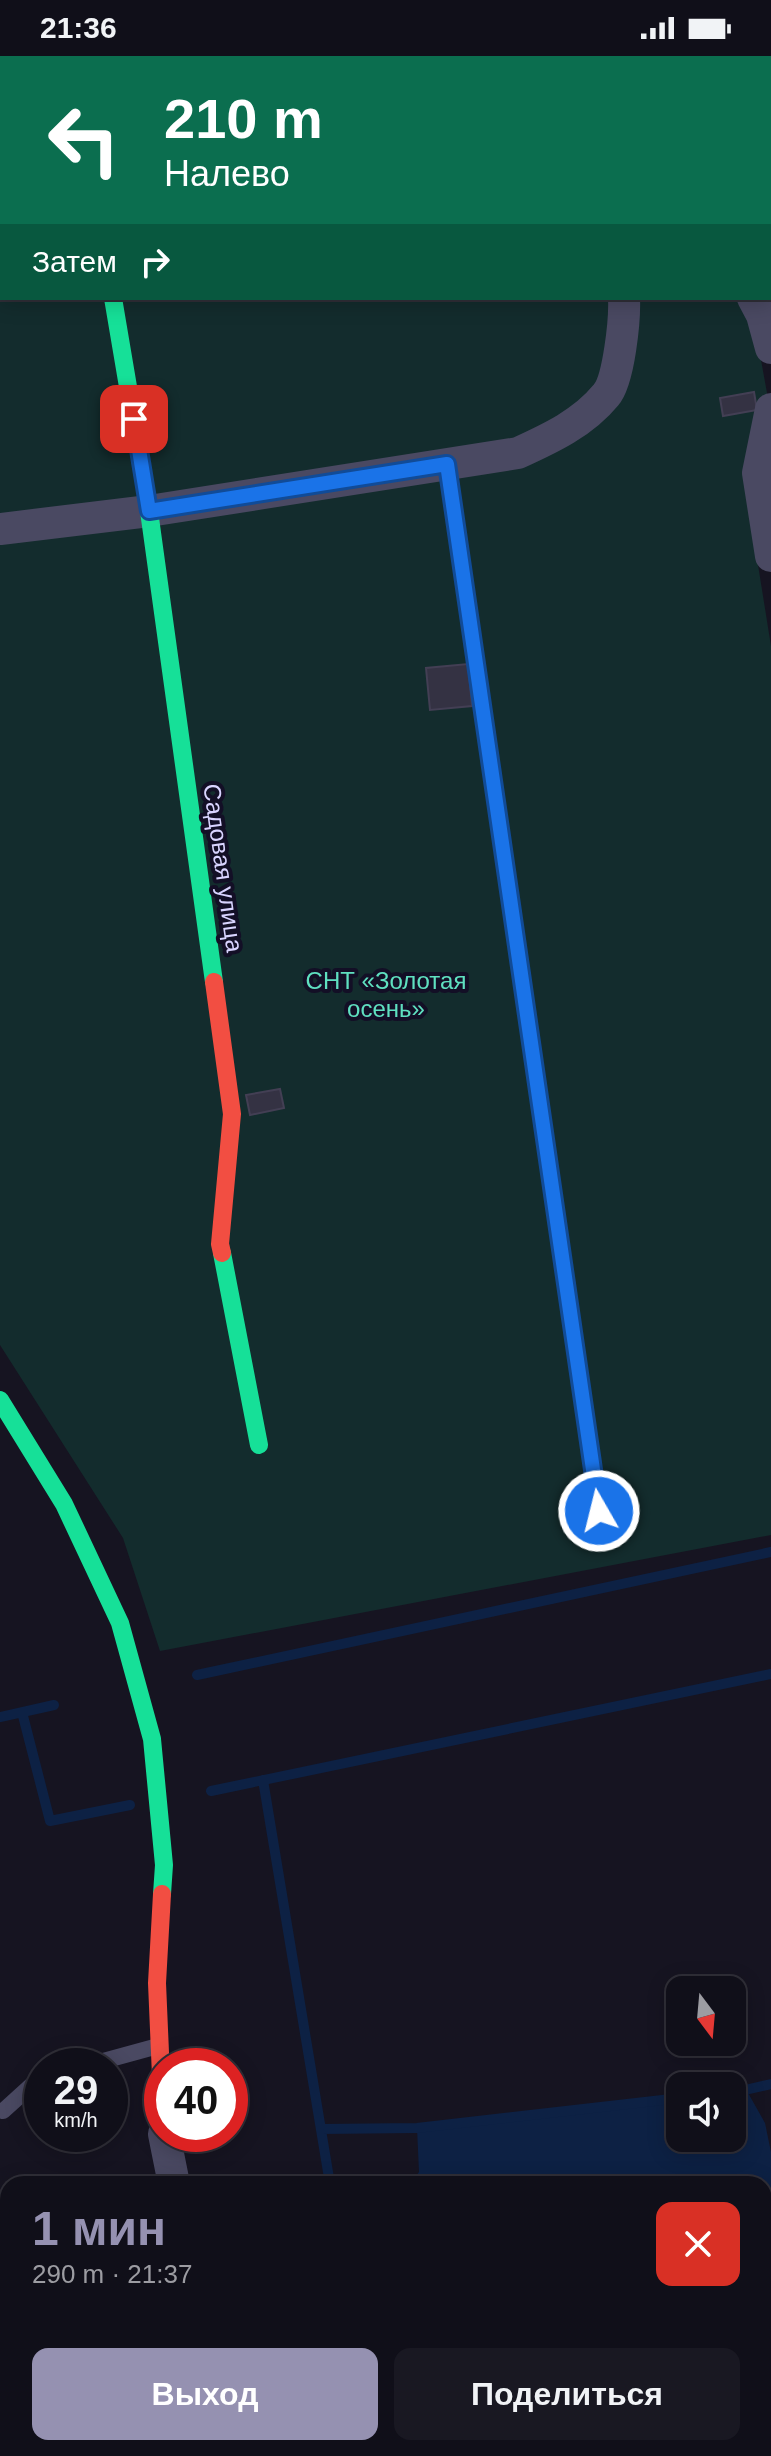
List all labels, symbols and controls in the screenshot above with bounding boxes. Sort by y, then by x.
text: 21:36 [40,11,117,44]
text: 210 m [164,87,323,150]
icon: left [32,88,136,192]
text: Налево [164,153,290,194]
icon: right [133,240,177,284]
text: Затем [32,245,117,278]
pin [100,385,168,453]
icon: arrive [112,397,156,441]
street label: Садовая улица [198,782,249,955]
park label: СНТ «Золотая осень» [306,967,466,1022]
position arrow [557,1469,641,1553]
north arrow [666,1976,746,2056]
map controls [666,1976,746,2152]
speed limit sign: 40 [144,2048,248,2152]
text: 29 [54,2068,98,2112]
button: sound [666,2072,746,2152]
text: km/h [54,2109,98,2131]
text: 1 мин [32,2202,166,2255]
button: close [656,2202,740,2286]
text: 290 m · 21:37 [32,2259,192,2289]
button: Выход [32,2348,378,2440]
button: Поделиться [394,2348,740,2440]

